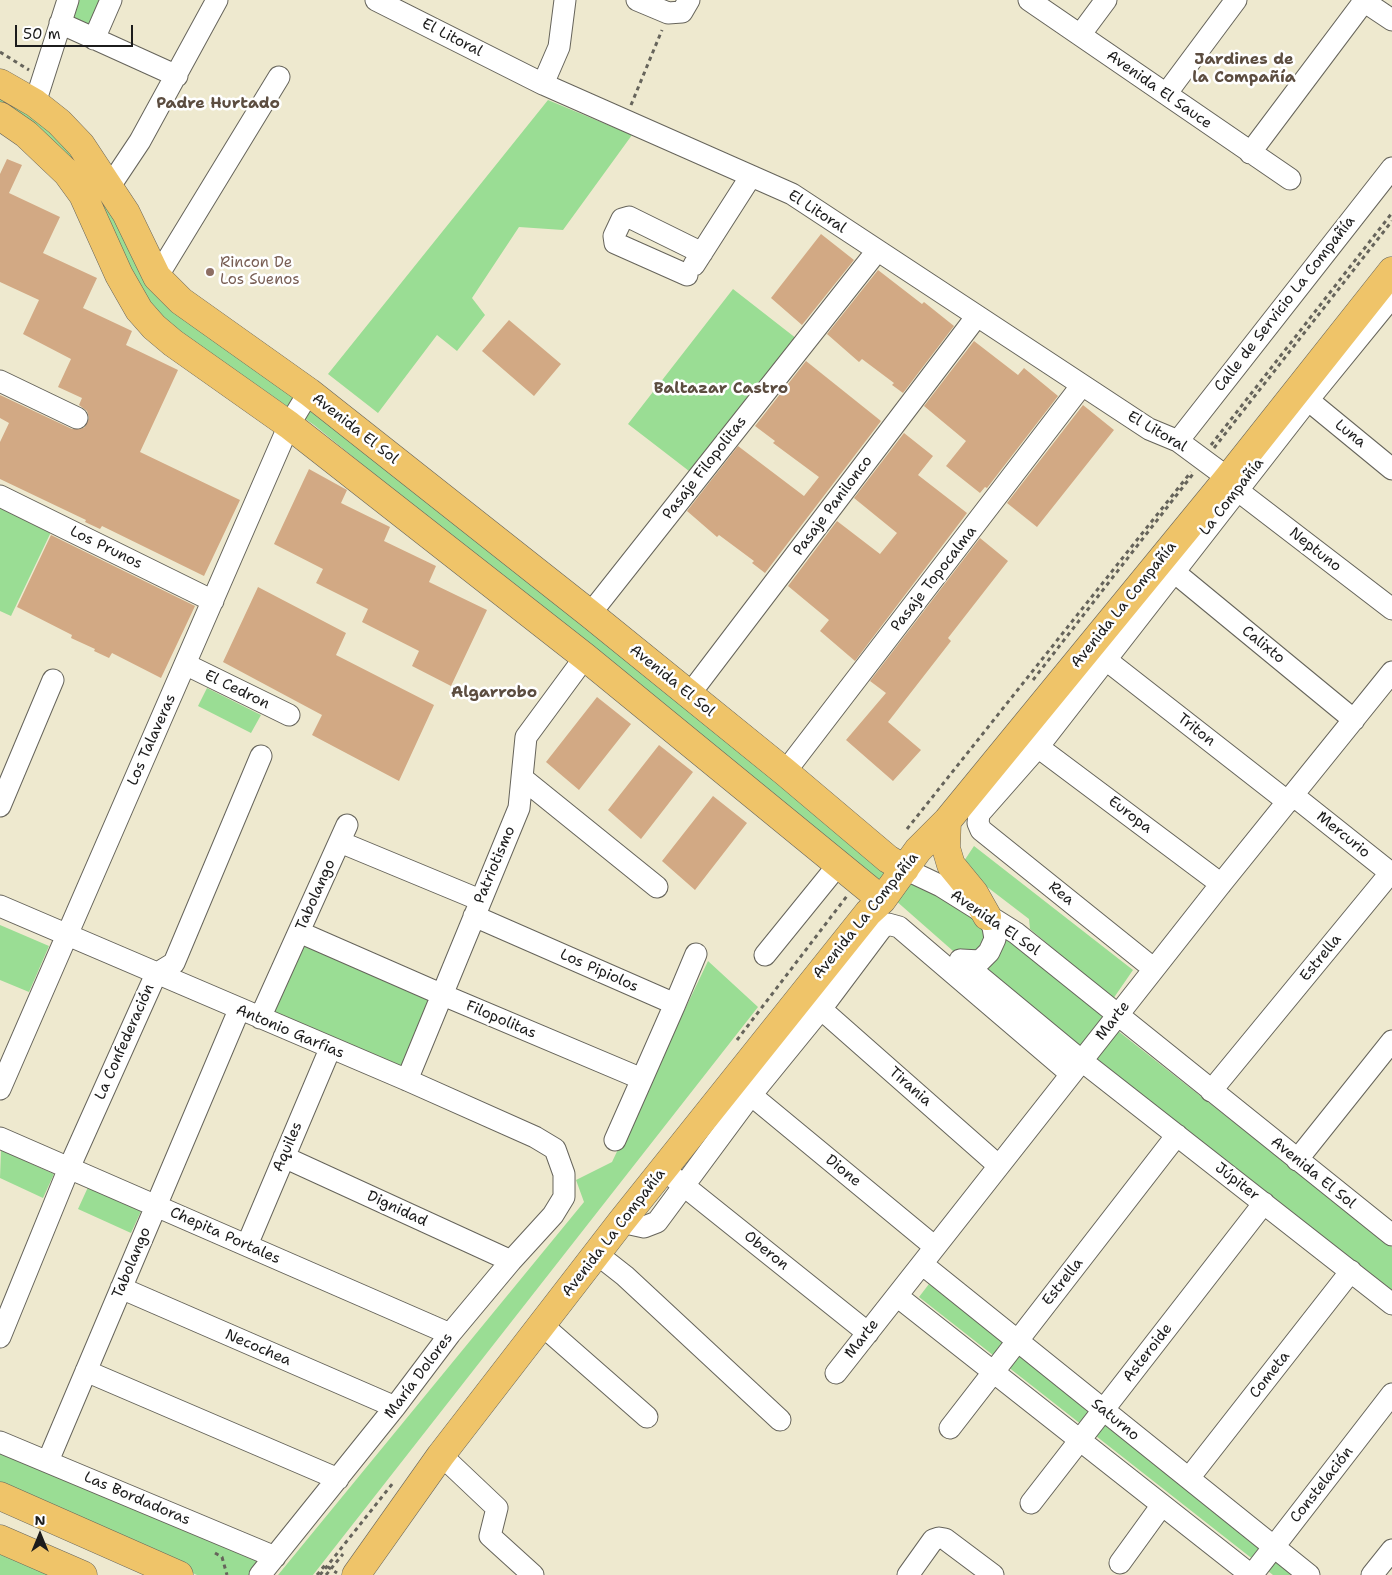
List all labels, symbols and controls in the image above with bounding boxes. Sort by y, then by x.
scale bar [18,15,135,47]
street label: El Litoral [419,15,485,61]
text: 50 m [23,24,61,44]
street label: Avenida El Sauce [1103,47,1215,133]
district label: Jardines de la Compañía [1192,50,1296,88]
district label: Padre Hurtado [156,94,280,114]
street label: El Litoral [785,187,849,237]
street label: Calle de Servicio La Compañía [1211,213,1359,395]
place label: Rincon De Los Suenos [220,254,300,289]
marker: Rincon De Los Suenos [204,266,216,278]
district label: Baltazar Castro [654,379,788,399]
street label: Avenida El Sol [308,390,402,468]
street label: El Litoral [1124,408,1190,456]
street label: Pasaje Filopolitas [659,413,751,523]
street label: Luna [1331,416,1369,452]
street label: Pasaje Panilonco [790,452,876,560]
street label: La Compañía [1196,455,1268,539]
street label: Los Prunos [67,523,145,573]
street label: Pasaje Topocalma [887,523,981,635]
street label: Neptuno [1285,524,1345,576]
street label: Avenida La Compañía [1067,538,1181,672]
street label: Calixto [1238,622,1288,668]
street label: Avenida El Sol [626,641,718,721]
street label: El Cedron [202,667,272,713]
district label: Algarrobo [451,683,537,703]
street label: Los Talaveras [124,692,180,788]
street label: Triton [1174,710,1218,750]
street label: Europa [1104,793,1156,837]
street label: Mercurio [1312,808,1374,862]
street label: Patriotismo [471,824,519,906]
street label: Avenida La Compañía [809,849,923,983]
street label: Tabolango [292,857,340,933]
street label: Rea [1045,878,1077,910]
street label: Avenida El Sol [947,886,1043,960]
street label: Estrella [1297,931,1345,985]
street label: Los Pipiolos [557,946,641,996]
street label: La Confederación [91,981,159,1103]
street label: Filopolitas [463,997,539,1043]
street label: Marte [1092,998,1134,1044]
street label: Antonio Garfias [233,1001,347,1063]
street label: Tirania [885,1064,935,1110]
street label: Aquiles [269,1119,307,1175]
street label: Avenida El Sol [1267,1133,1359,1213]
street label: Dione [822,1151,864,1191]
street label: Júpiter [1211,1159,1263,1205]
street label: Avenida La Compañía [558,1165,670,1301]
street label: Dignidad [364,1187,430,1231]
street label: Chepita Portales [167,1204,283,1268]
street label: Tabolango [109,1225,155,1301]
street label: Oberon [740,1228,792,1274]
street label: Estrella [1039,1255,1087,1309]
street label: Marte [841,1316,883,1362]
street label: Asteroide [1120,1320,1176,1386]
street label: Necochea [222,1326,294,1370]
street label: María Dolores [381,1330,457,1422]
street label: Cometa [1246,1348,1294,1402]
street label: Saturno [1087,1395,1143,1445]
street label: Constelación [1287,1443,1357,1527]
street label: Las Bordadoras [81,1468,193,1530]
north arrow [15,1510,65,1560]
text: N [34,1511,46,1529]

